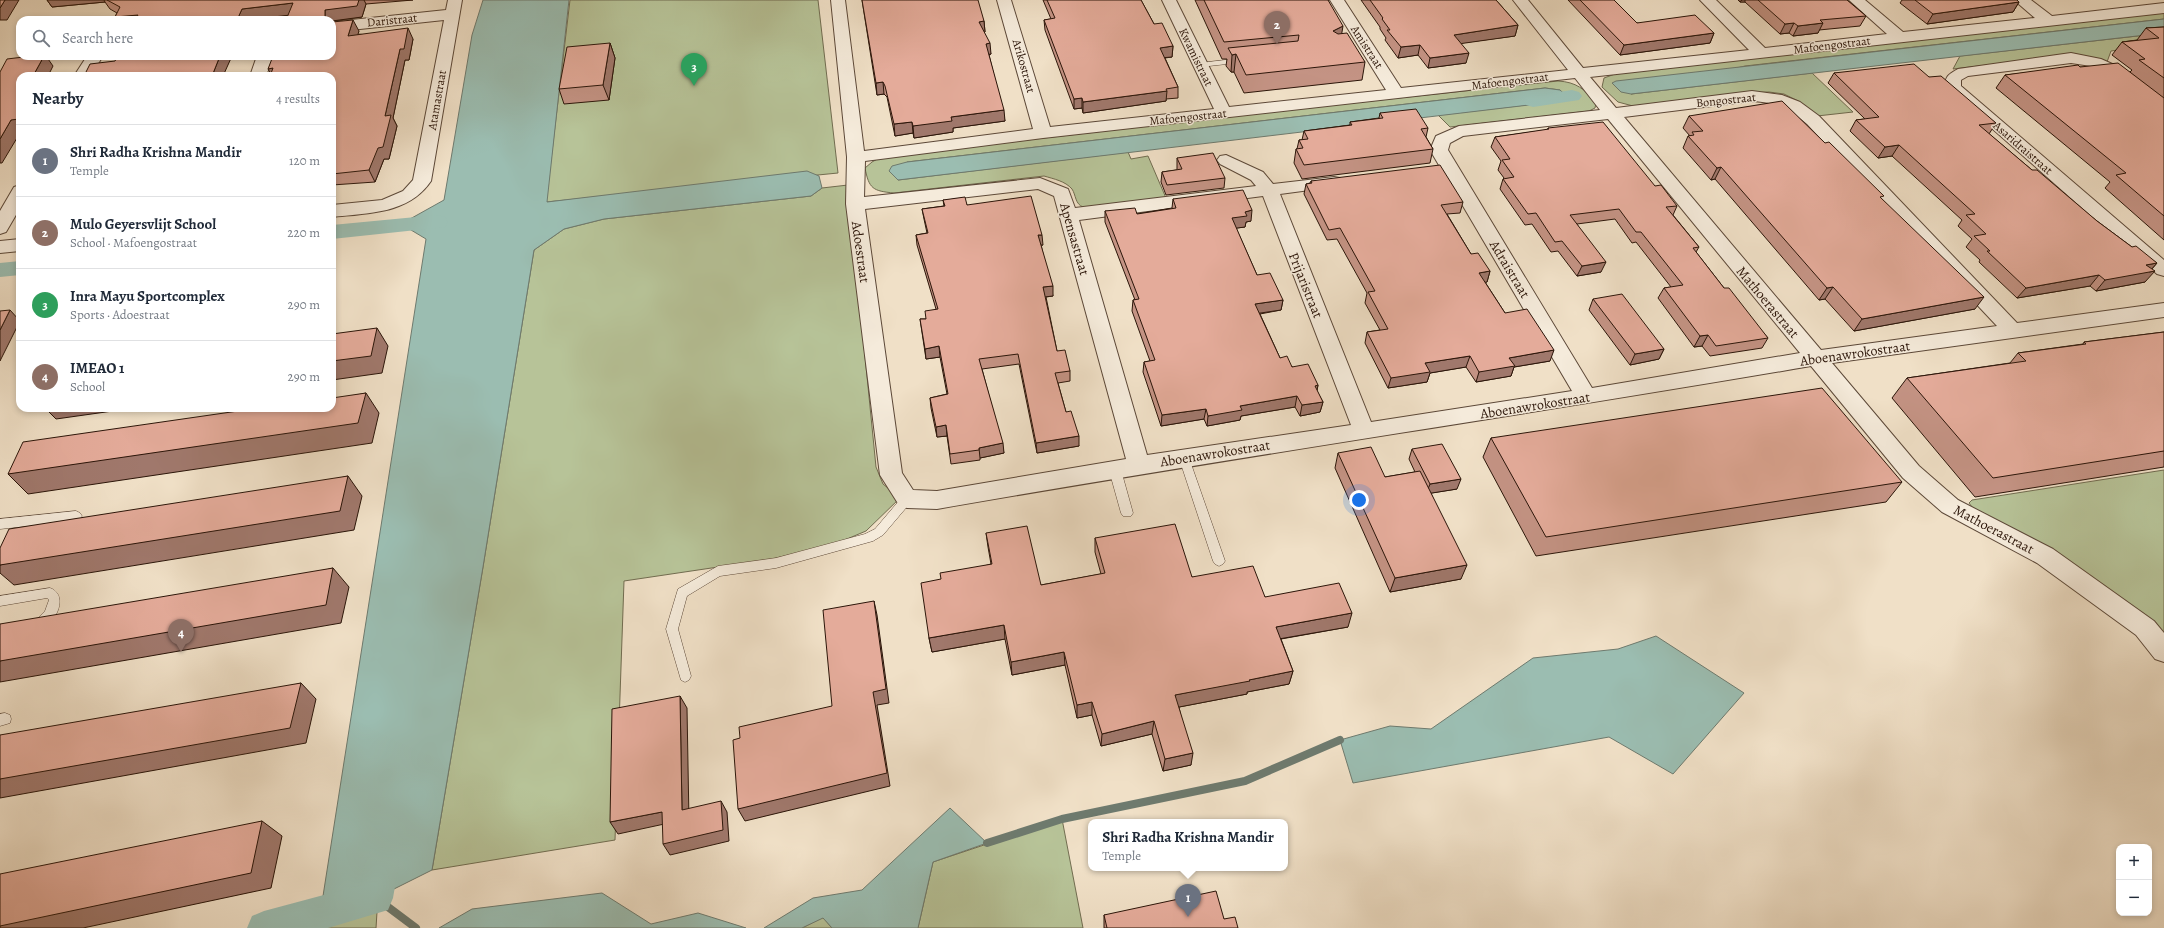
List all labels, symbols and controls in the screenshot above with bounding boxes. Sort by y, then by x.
street label: Daristraat [366,9,418,31]
pin: 2 [1264,11,1290,44]
search box [16,16,336,60]
street label: Amistraat [1347,21,1387,72]
street label: Kwamistraat [1175,25,1217,89]
icon: search [30,27,52,49]
text: Search here [62,28,133,48]
street label: Mafoengostraat [1792,32,1872,58]
street label: Arikostraat [1008,36,1039,95]
pin: 3 [681,53,707,86]
street label: Mafoengostraat [1470,68,1550,94]
street label: Atamastraat [424,69,450,132]
text: Nearby [32,87,83,110]
street label: Bongostraat [1695,89,1757,111]
text: 4 results [276,90,320,107]
street label: Mafoengostraat [1149,105,1228,129]
street label: Asaridraistraat [1989,117,2056,178]
text: Shri Radha Krishna Mandir [70,142,242,162]
text: 1 [43,152,47,169]
text: 120 m [289,152,320,169]
text: Temple [70,162,109,179]
street label: Apensastraat [1055,200,1094,278]
text: Mulo Geyersvlijt School [70,214,216,234]
street label: Adoestraat [847,219,874,284]
text: 2 [42,224,48,241]
text: 220 m [287,224,320,241]
text: School · Mafoengostraat [70,234,197,251]
street label: Adraistraat [1484,236,1534,302]
street label: Prijaristraat [1284,249,1327,321]
street label: Mathoerastraat [1732,262,1804,343]
text: Inra Mayu Sportcomplex [70,286,225,306]
text: 3 [42,296,48,313]
text: 290 m [288,296,320,313]
text: Sports · Adoestraat [70,306,170,323]
street label: Aboenawrokostraat [1798,336,1912,371]
text: IMEAO 1 [70,358,124,378]
text: 4 [42,368,48,385]
text: 290 m [288,368,320,385]
text: School [70,378,105,395]
street label: Aboenawrokostraat [1478,387,1592,424]
street label: Aboenawrokostraat [1158,435,1272,472]
your location [1349,490,1369,510]
street label: Mathoerastraat [1950,500,2038,559]
pin: 4 [168,619,194,652]
popup [1088,819,1288,871]
text: Shri Radha Krishna Mandir [1102,827,1274,847]
map controls [2116,844,2152,916]
button: + [2116,844,2152,880]
text: Temple [1102,847,1141,864]
button: − [2116,880,2152,916]
pin: 1 [1175,884,1201,917]

